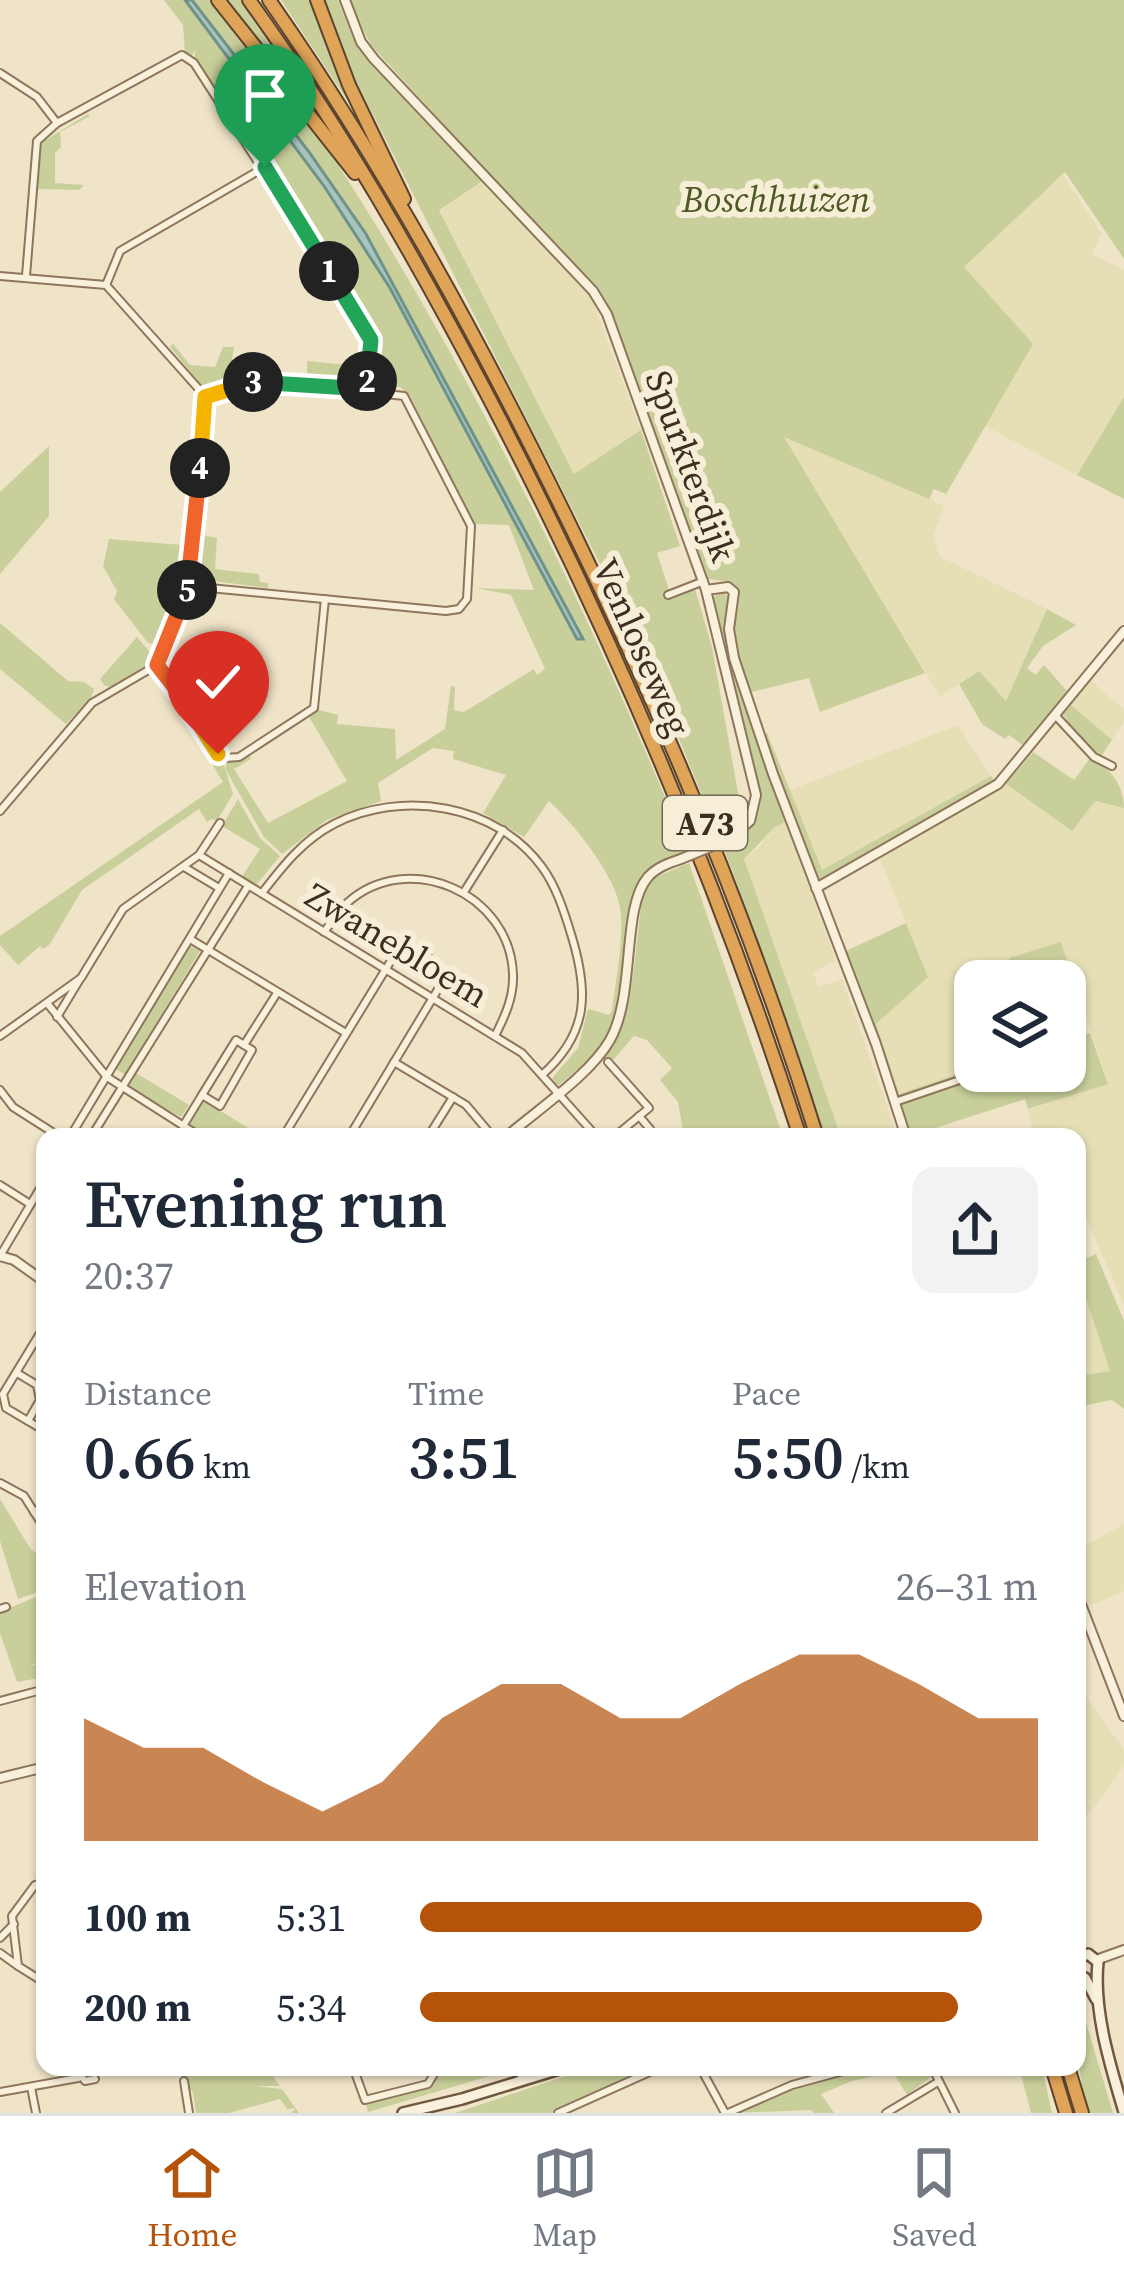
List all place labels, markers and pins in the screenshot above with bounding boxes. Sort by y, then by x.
pin [214,44,316,167]
pin: 1 [299,241,359,301]
pin: 2 [337,351,397,411]
pin: 3 [223,352,283,412]
pin: 4 [170,438,230,498]
pin: 5 [157,560,217,620]
pin [167,631,269,754]

